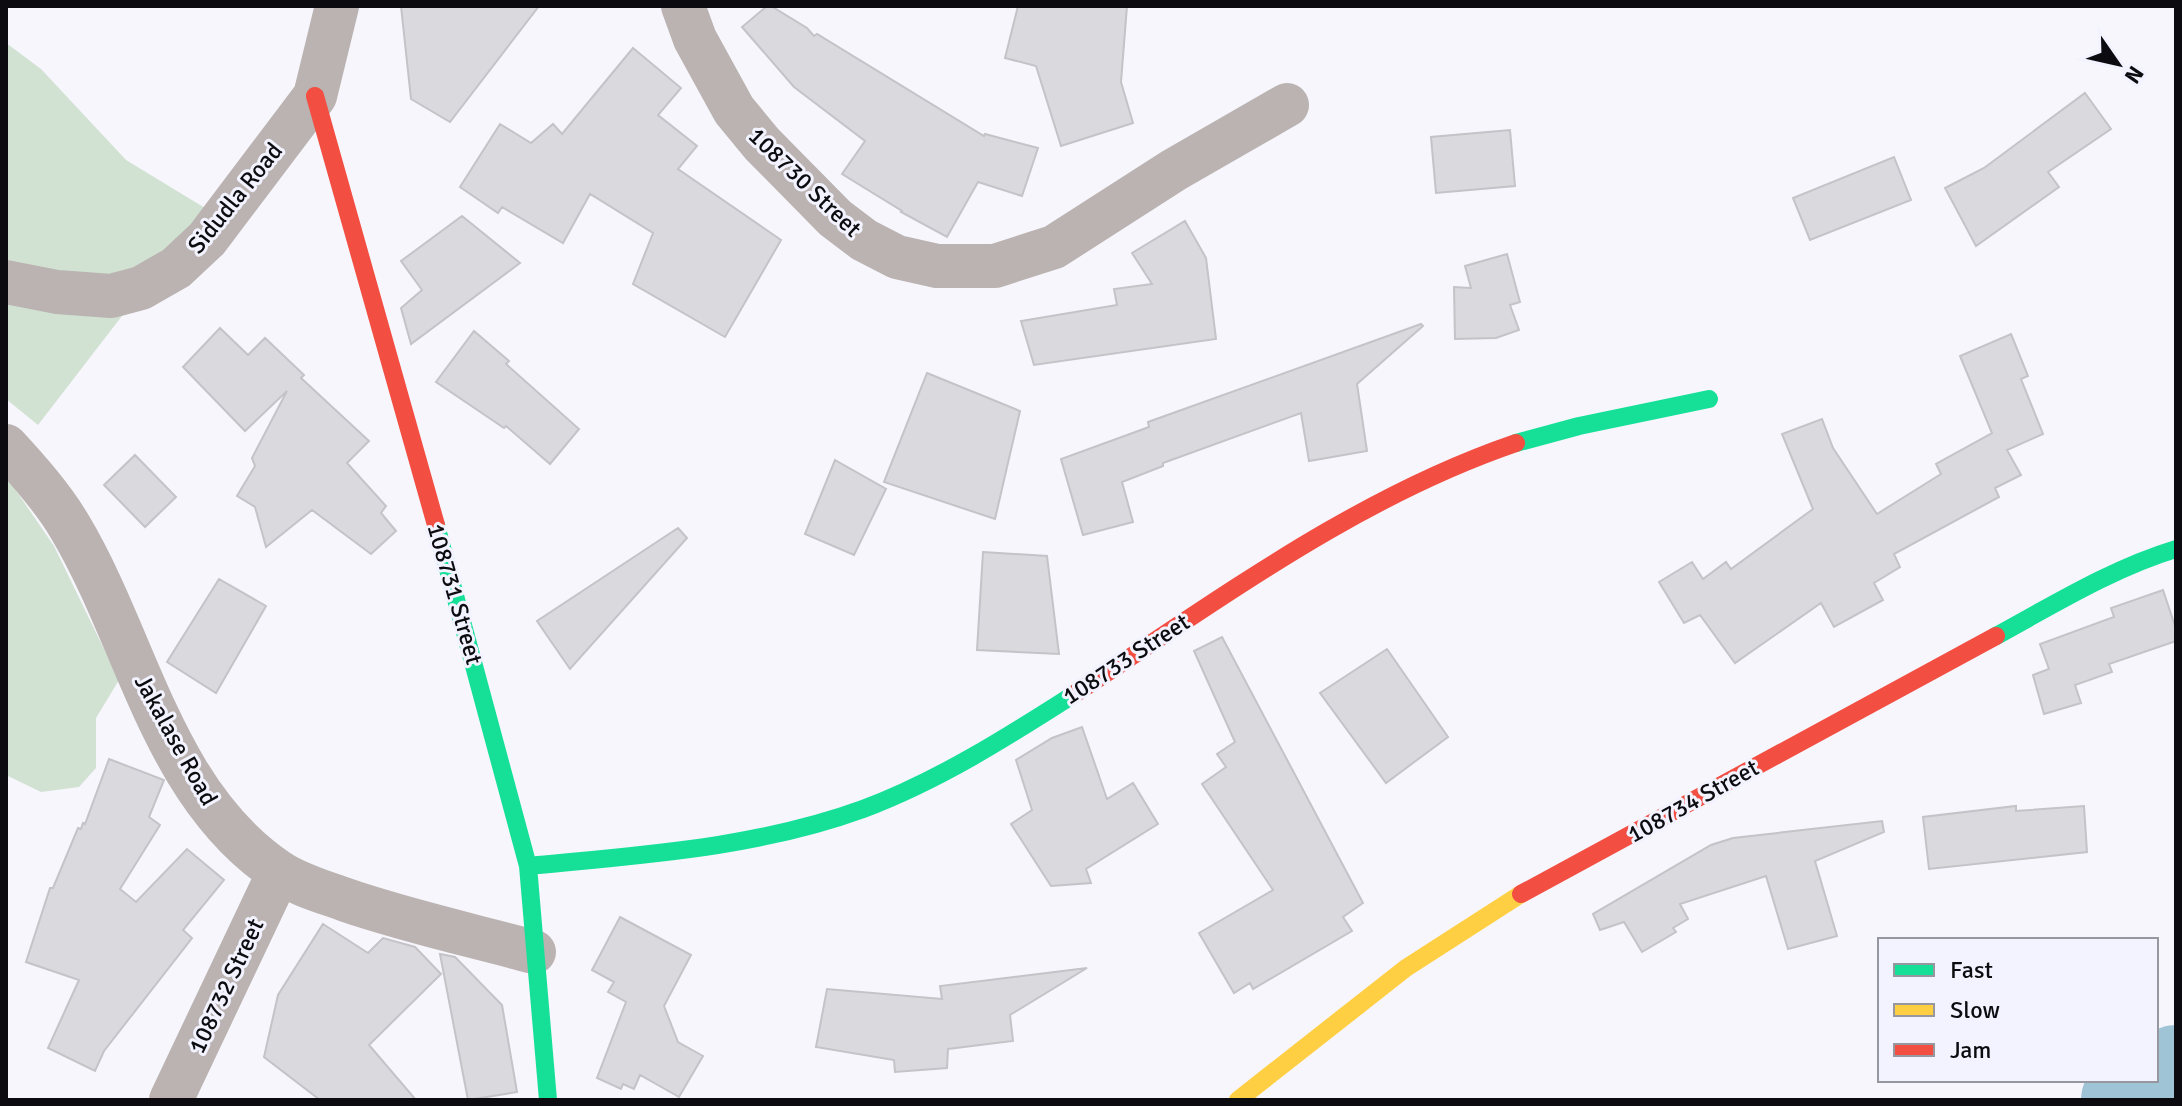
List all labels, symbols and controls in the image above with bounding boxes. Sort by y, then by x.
north arrow [2078,24,2158,104]
text: N [2119,61,2150,89]
street label: 108730 Street [742,121,868,243]
street label: Sidudla Road [181,136,289,260]
street label: 108731 Street [421,520,489,668]
street label: 108733 Street [1057,607,1195,711]
street label: Jakalase Road [128,669,224,811]
street label: 108734 Street [1622,753,1764,849]
street label: 108732 Street [182,914,270,1058]
legend [1878,938,2158,1082]
text: Fast [1950,955,1993,985]
text: Slow [1950,995,2000,1025]
text: Jam [1950,1035,1991,1065]

